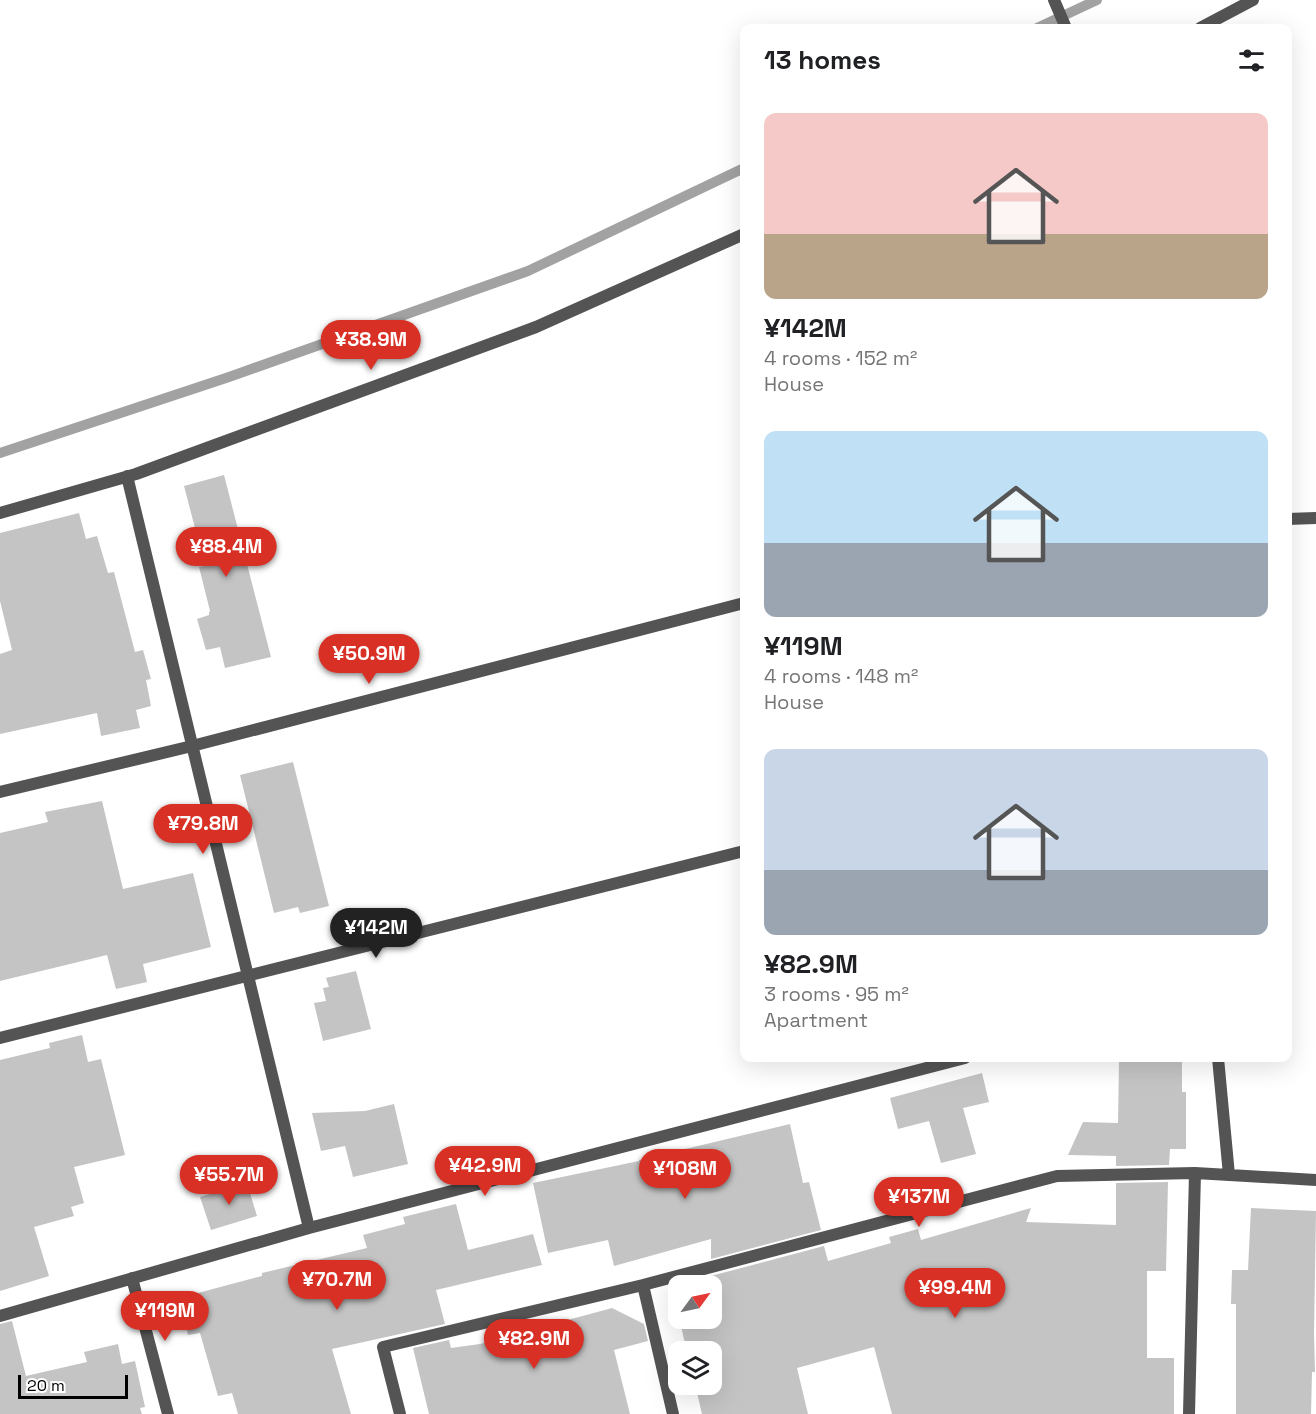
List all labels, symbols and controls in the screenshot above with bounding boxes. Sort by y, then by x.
text: 13 homes [764,43,881,77]
icon: filters [1235,44,1268,77]
icon: home [962,152,1070,260]
text: ¥142M [764,311,847,345]
pin: ¥38.9M [322,320,420,371]
text: ¥38.9M [335,326,407,352]
text: 4 rooms · 152 m² [764,345,917,371]
text: House [764,371,824,397]
icon: home [962,470,1070,578]
pin: ¥88.4M [177,527,275,578]
text: ¥88.4M [190,533,262,559]
text: ¥119M [764,629,843,663]
pin: ¥50.9M [320,634,418,685]
text: ¥50.9M [332,640,406,666]
text: 4 rooms · 148 m² [764,663,918,689]
text: House [764,689,824,715]
icon: home [962,788,1070,896]
pin: ¥79.8M [154,804,252,855]
text: ¥79.8M [167,810,239,836]
pin: ¥142M [334,908,418,959]
text: ¥142M [344,914,408,940]
text: ¥82.9M [764,947,858,981]
text: 3 rooms · 95 m² [764,981,909,1007]
text: Apartment [764,1007,868,1033]
pin: ¥42.9M [436,1146,534,1197]
pin: ¥108M [643,1149,727,1200]
text: ¥42.9M [449,1152,521,1178]
pin: ¥55.7M [180,1155,278,1206]
text: ¥108M [653,1155,717,1181]
text: ¥55.7M [194,1161,264,1187]
pin: ¥137M [877,1177,961,1228]
text: ¥137M [888,1183,950,1209]
pin: ¥70.7M [288,1260,386,1311]
text: ¥70.7M [302,1266,372,1292]
pin: ¥99.4M [906,1268,1004,1319]
text: ¥99.4M [918,1274,992,1300]
north arrow [668,1275,722,1329]
map controls [668,1275,722,1395]
pin: ¥119M [123,1291,207,1342]
text: ¥119M [135,1297,195,1323]
pin: ¥82.9M [485,1319,583,1370]
text: ¥82.9M [498,1325,570,1351]
button: layers [668,1341,722,1395]
scale bar [18,1372,128,1400]
text: 20 m [27,1375,65,1396]

